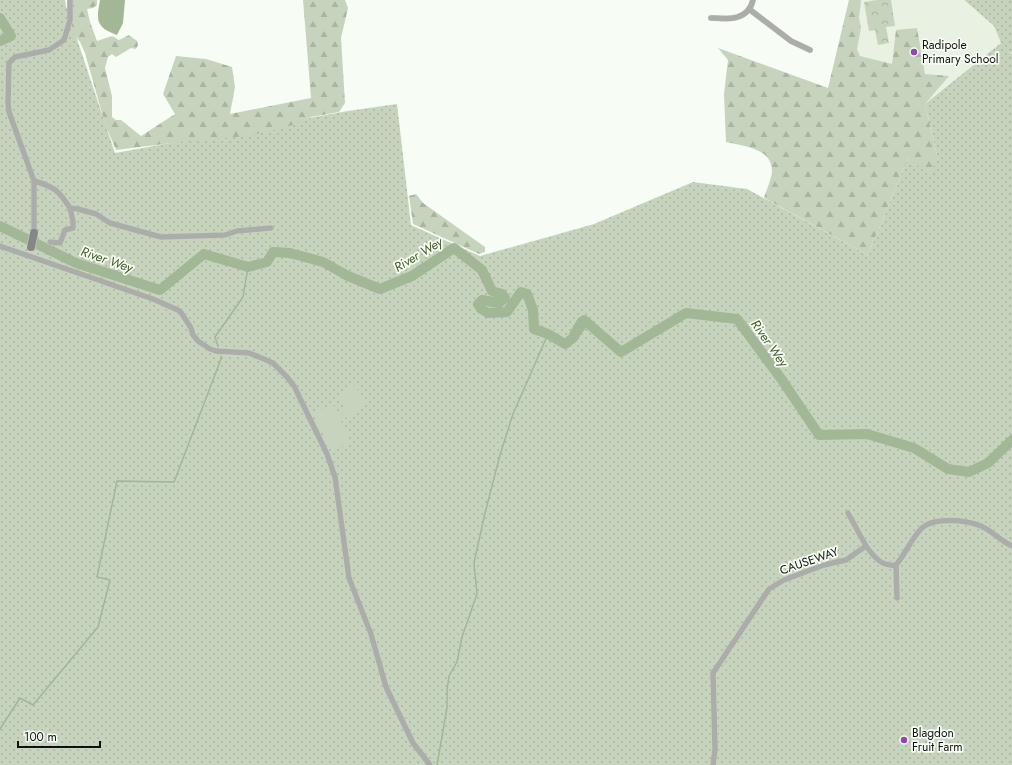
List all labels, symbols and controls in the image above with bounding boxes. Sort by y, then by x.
place label: Radipole Primary School [922,36,999,68]
marker: Radipole Primary School [909,47,919,57]
water label: River Wey [390,232,447,276]
water label: River Wey [78,242,137,278]
water label: River Wey [746,316,794,372]
street label: CAUSEWAY [777,542,841,579]
scale bar [18,723,100,749]
place label: Blagdon Fruit Farm [912,724,963,756]
text: 100 m [24,728,57,746]
marker: Blagdon Fruit Farm [899,735,909,745]

